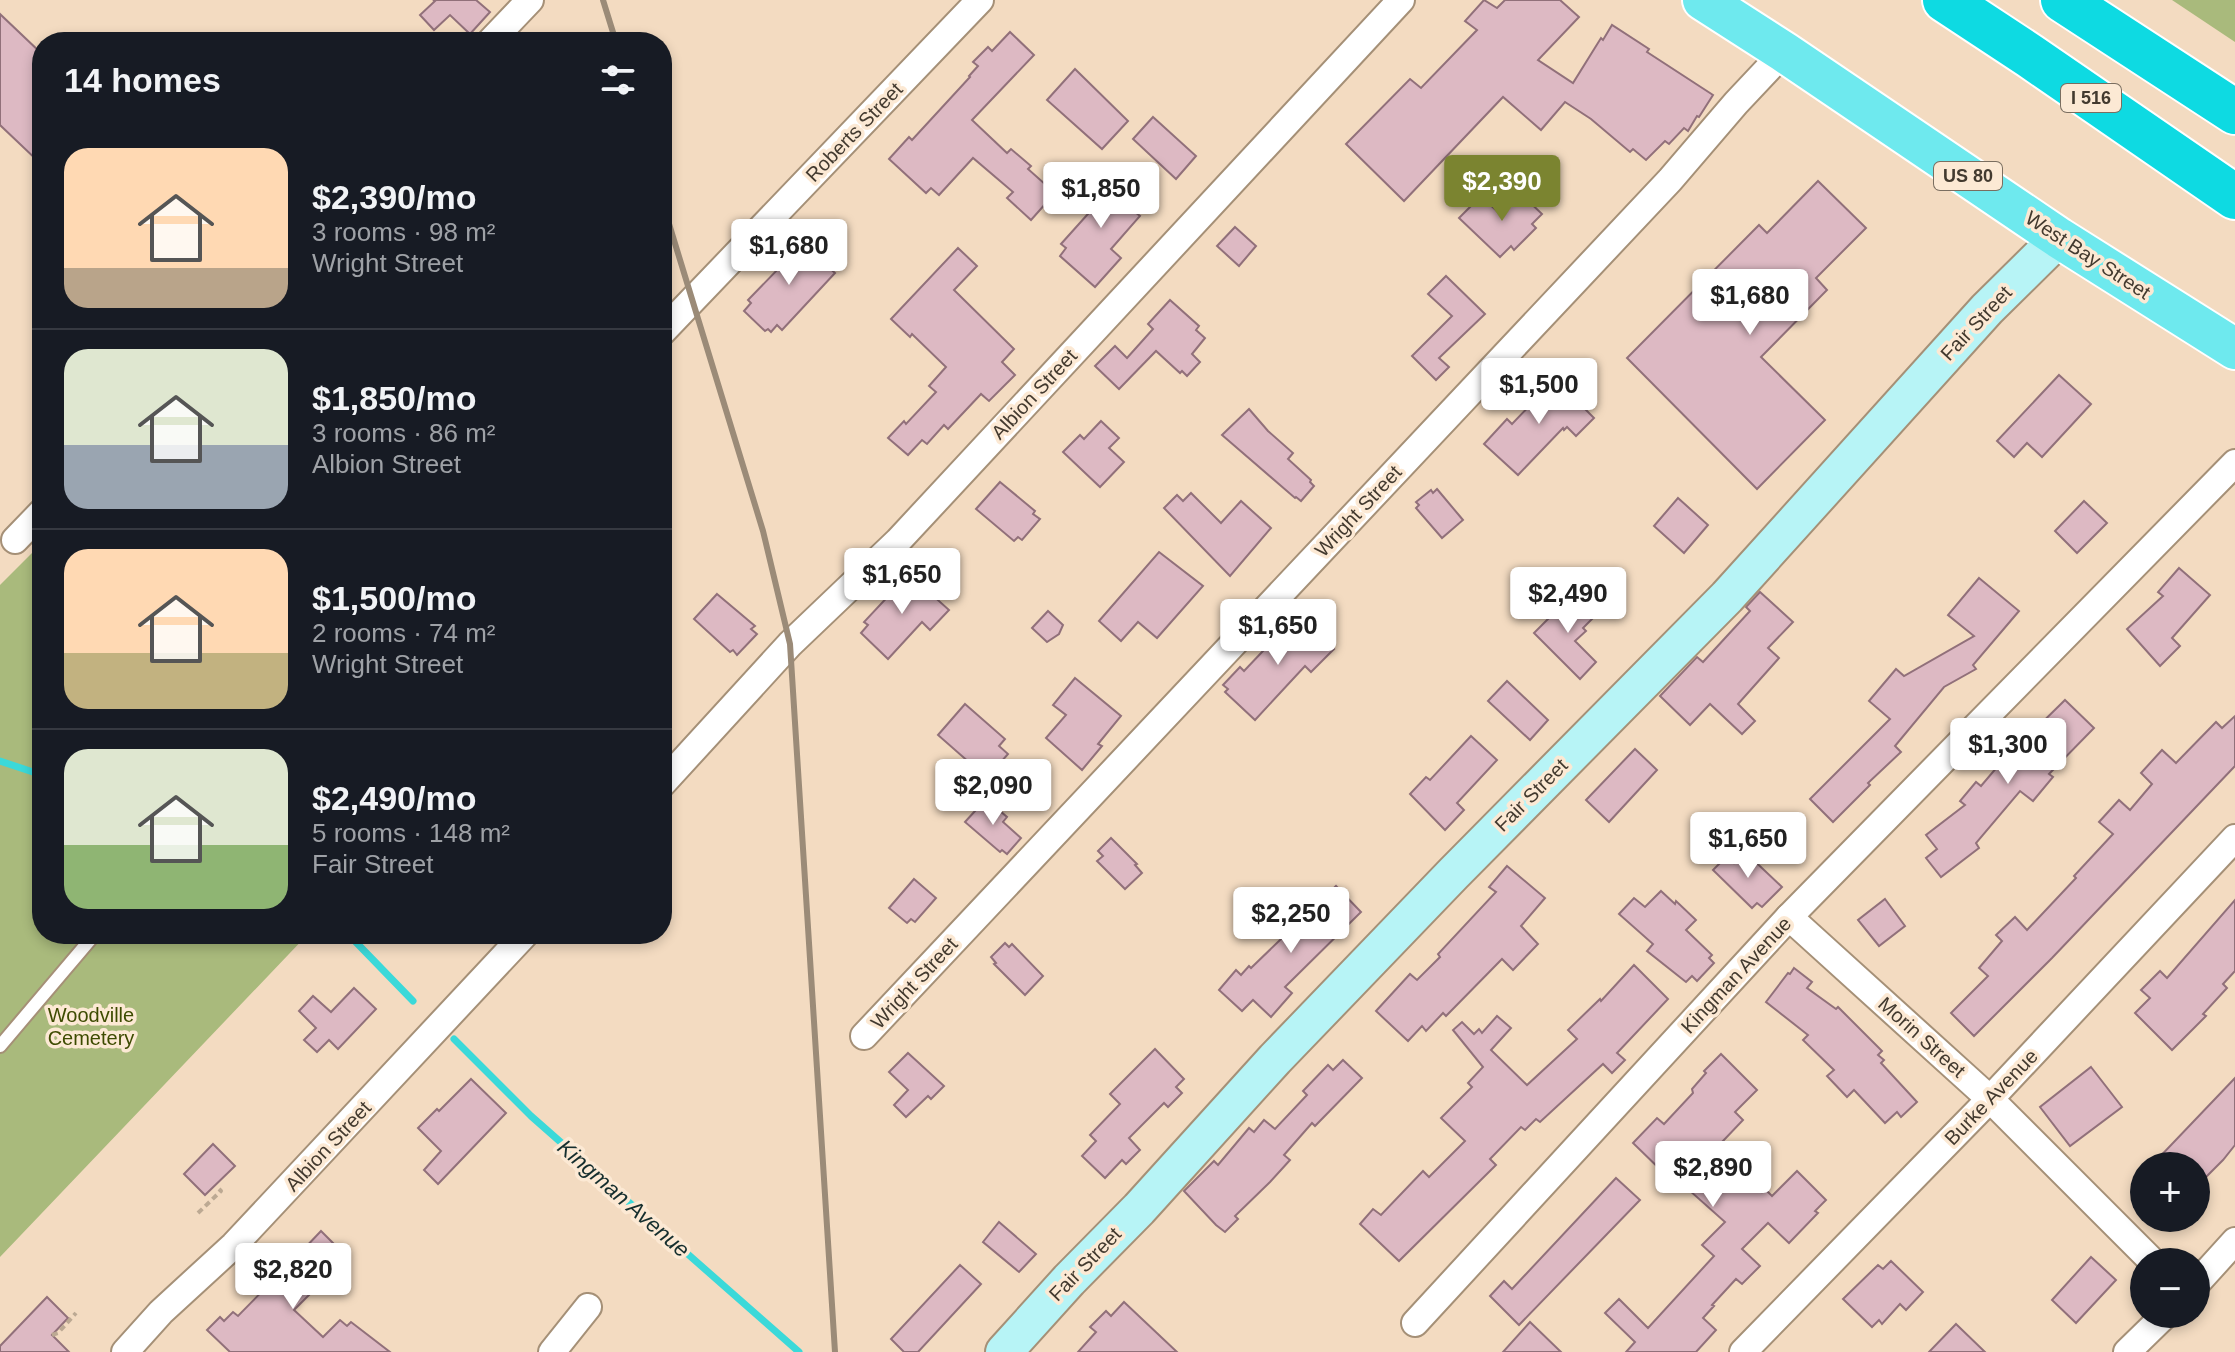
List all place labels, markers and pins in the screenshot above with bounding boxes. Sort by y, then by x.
pin: $2,390 [1437,155,1567,223]
pin: $1,850 [1036,162,1166,230]
pin: $1,680 [724,219,854,287]
pin: $1,680 [1685,269,1815,337]
pin: $1,500 [1474,358,1604,426]
pin: $1,650 [837,548,967,616]
pin: $2,490 [1503,567,1633,635]
pin: $1,650 [1213,599,1343,667]
pin: $1,300 [1943,718,2073,786]
pin: $2,090 [928,759,1058,827]
pin: $1,650 [1683,812,1813,880]
pin: $2,250 [1226,887,1356,955]
pin: $2,890 [1648,1141,1778,1209]
pin: $2,820 [228,1243,358,1311]

